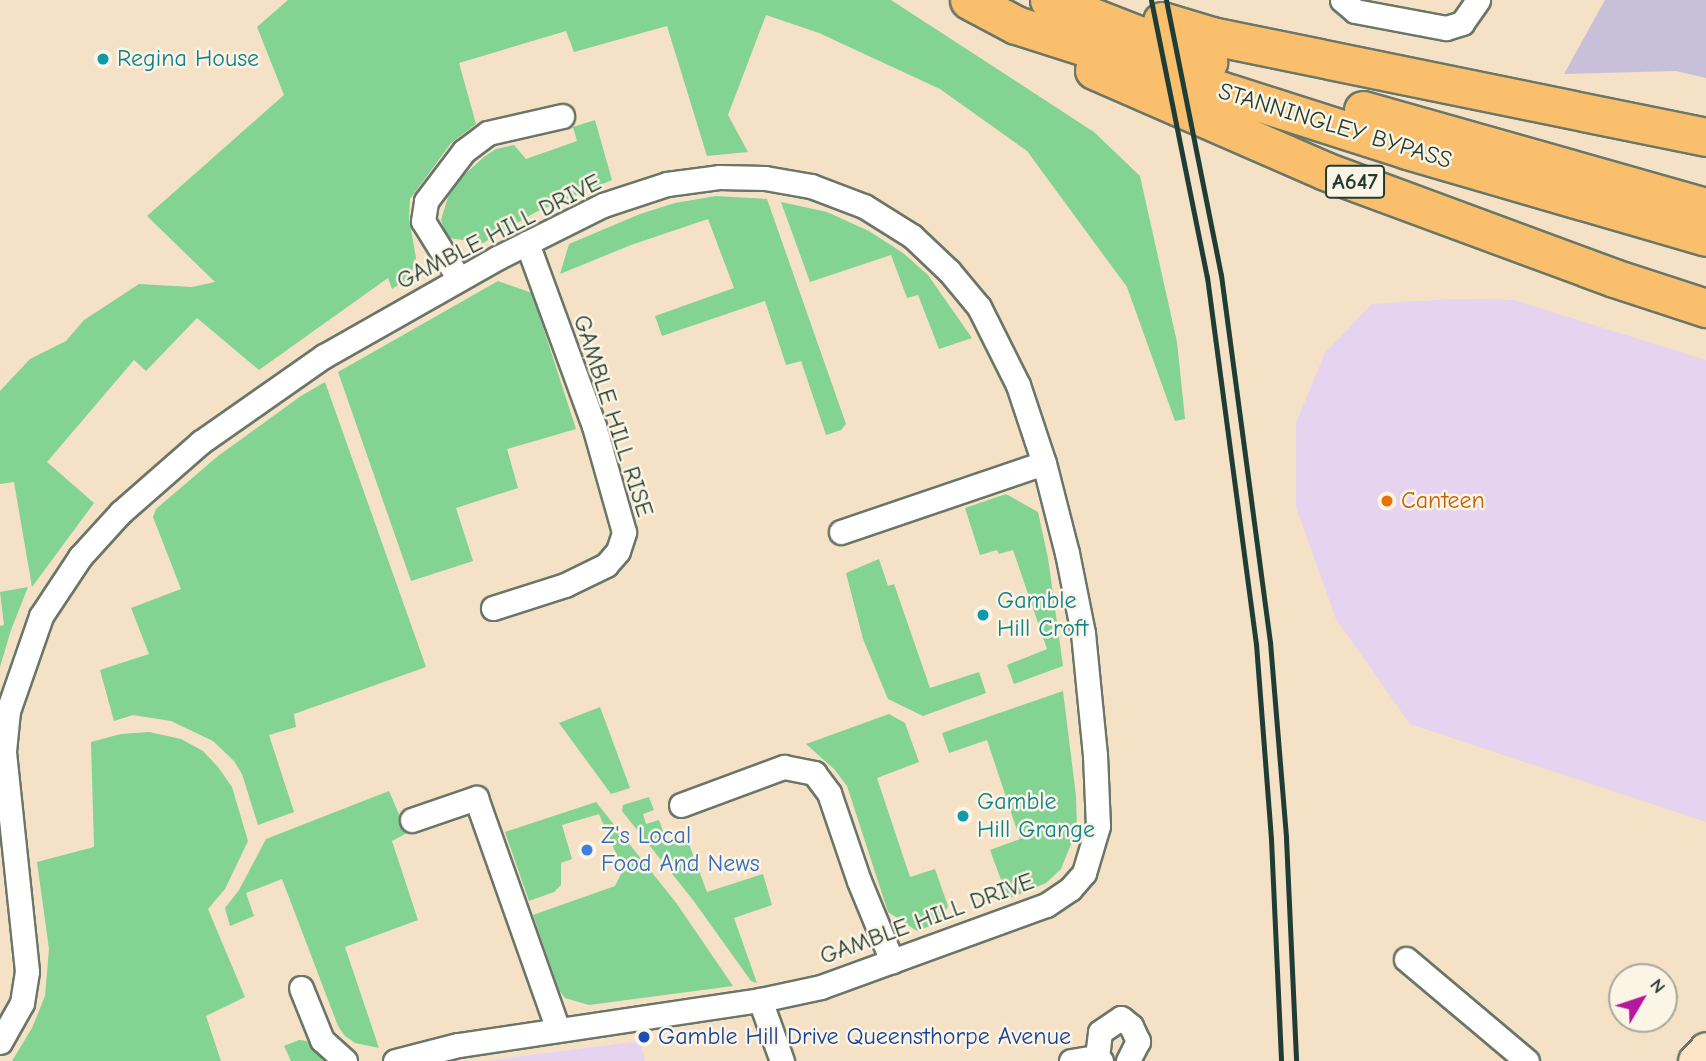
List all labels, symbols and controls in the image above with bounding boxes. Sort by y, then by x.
place label: Regina House [117,45,259,73]
marker: Regina House [95,51,111,67]
street label: STANNINGLEY BYPASS [1215,77,1455,175]
road number: A647 [1324,162,1386,202]
street label: GAMBLE HILL DRIVE [392,168,606,296]
street label: GAMBLE HILL RISE [567,311,659,521]
place label: Canteen [1401,487,1485,515]
marker: Canteen [1379,493,1395,509]
place label: Gamble Hill Croft [997,587,1088,643]
marker: Gamble Hill Croft [975,607,991,623]
place label: Gamble Hill Grange [977,788,1095,844]
marker: Gamble Hill Grange [955,808,971,824]
place label: Z's Local Food And News [601,822,760,878]
marker: Z's Local Food And News [579,842,595,858]
street label: GAMBLE HILL DRIVE [816,867,1038,971]
north arrow [1608,963,1678,1033]
text: N [1645,974,1670,998]
place label: Gamble Hill Drive Queensthorpe Avenue [658,1023,1071,1051]
marker: Gamble Hill Drive Queensthorpe Avenue [636,1029,652,1045]

